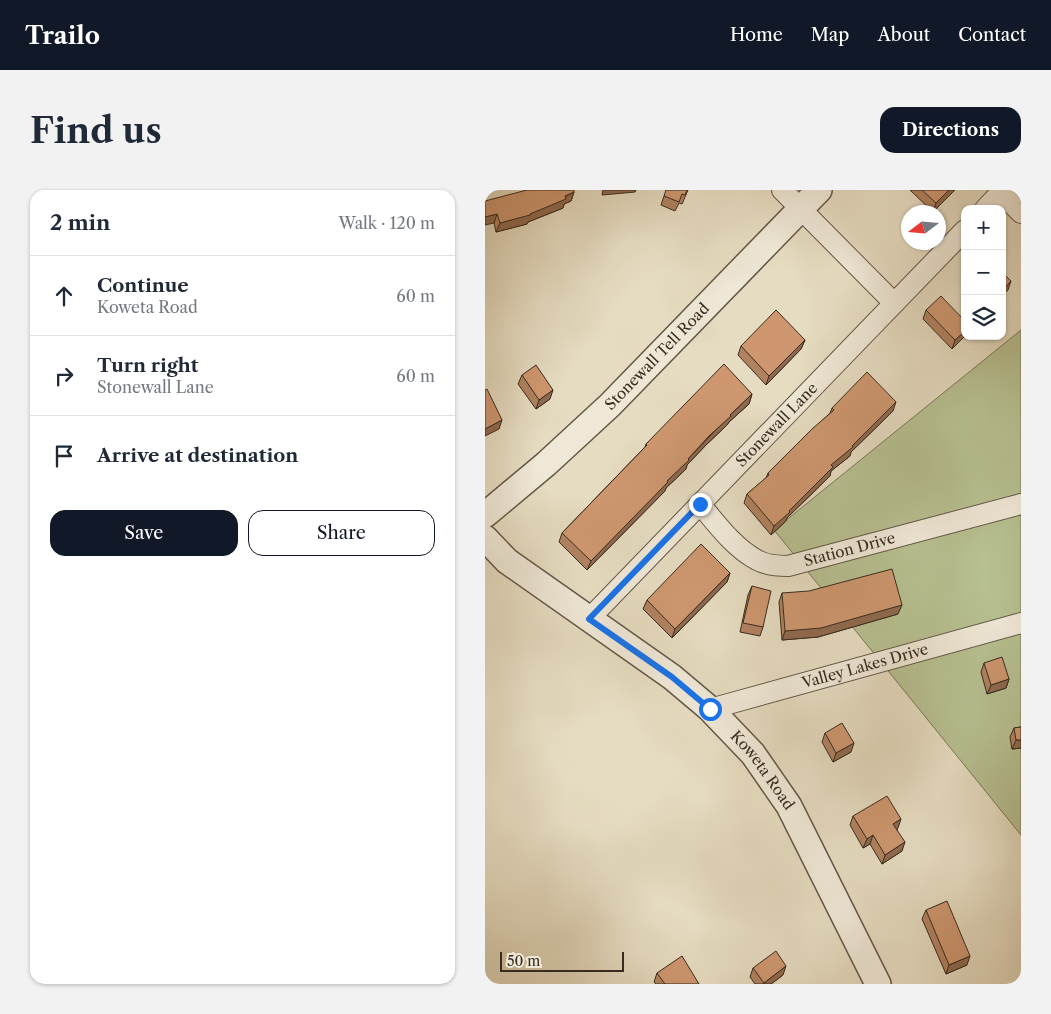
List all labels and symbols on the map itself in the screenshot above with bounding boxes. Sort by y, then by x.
north arrow [901,205,946,250]
street label: Stonewall Tell Road [600,299,713,414]
street label: Stonewall Lane [731,379,821,470]
route end [689,493,712,516]
street label: Station Drive [802,528,897,570]
street label: Valley Lakes Drive [799,639,930,692]
route start [699,698,722,721]
street label: Koweta Road [727,726,799,813]
scale bar [500,949,624,972]

